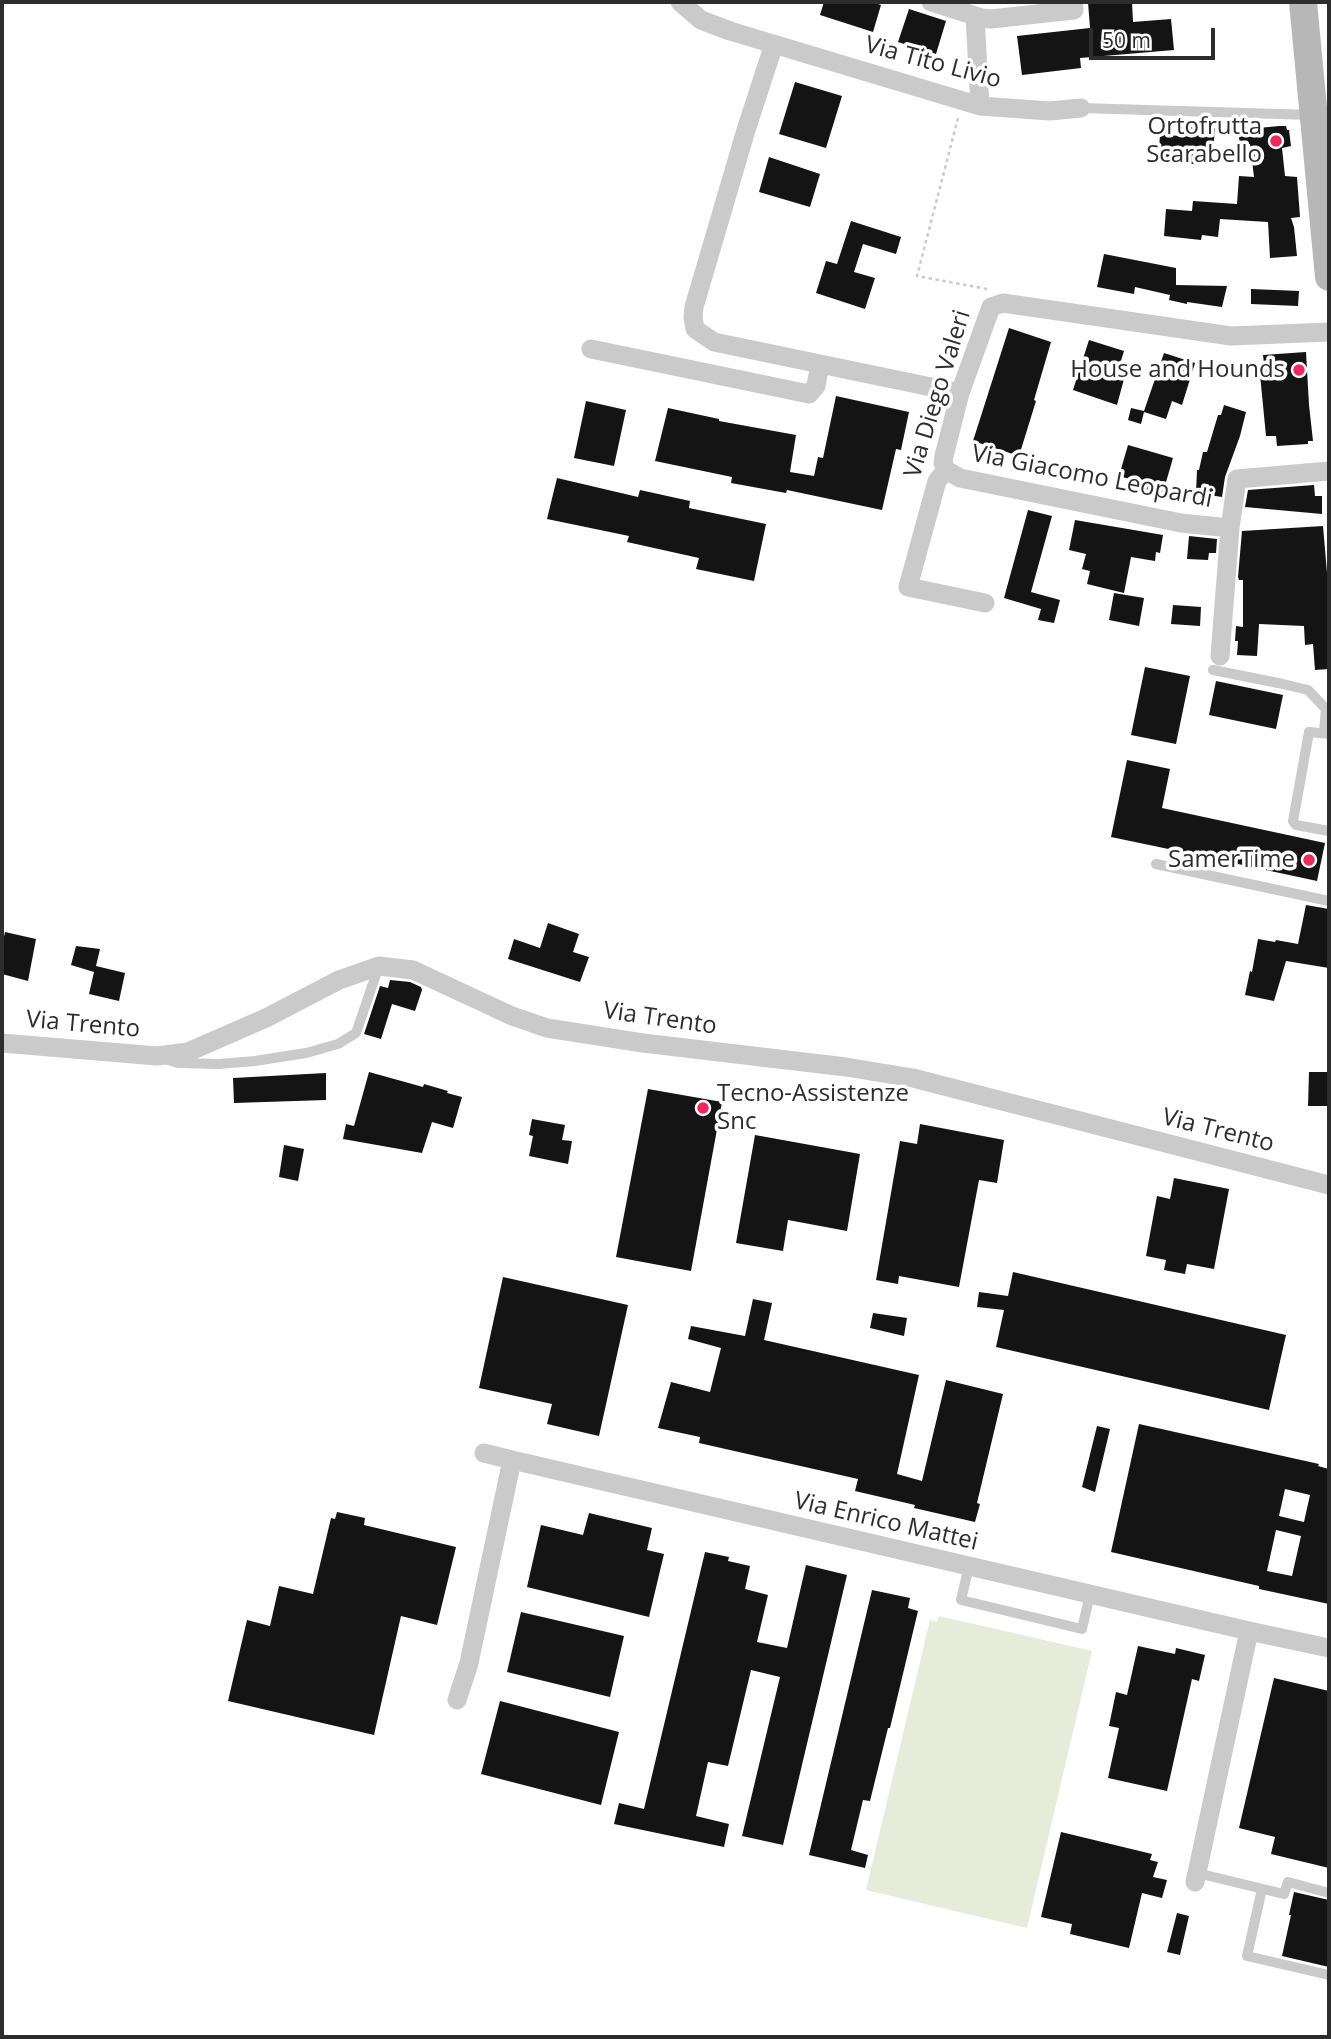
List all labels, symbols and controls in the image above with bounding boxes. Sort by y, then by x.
scale bar [1093,14,1219,58]
text: 50 m [1102,26,1151,54]
street label: Via Tito Livio [862,31,1004,95]
place label: Ortofrutta Scarabello [1146,113,1262,169]
marker: Ortofrutta Scarabello [1268,133,1284,149]
street label: Via Diego Valeri [899,307,977,481]
place label: House and Hounds [1070,356,1285,384]
marker: House and Hounds [1291,362,1307,378]
street label: Via Giacomo Leopardi [969,440,1215,514]
place label: SamerTime [1168,846,1295,874]
marker: SamerTime [1301,852,1317,868]
street label: Via Trento [601,997,719,1041]
street label: Via Trento [25,1006,141,1044]
place label: Tecno-Assistenze Snc [717,1080,909,1136]
marker: Tecno-Assistenze Snc [695,1100,711,1116]
street label: Via Trento [1159,1103,1277,1159]
street label: Via Enrico Mattei [791,1487,981,1557]

